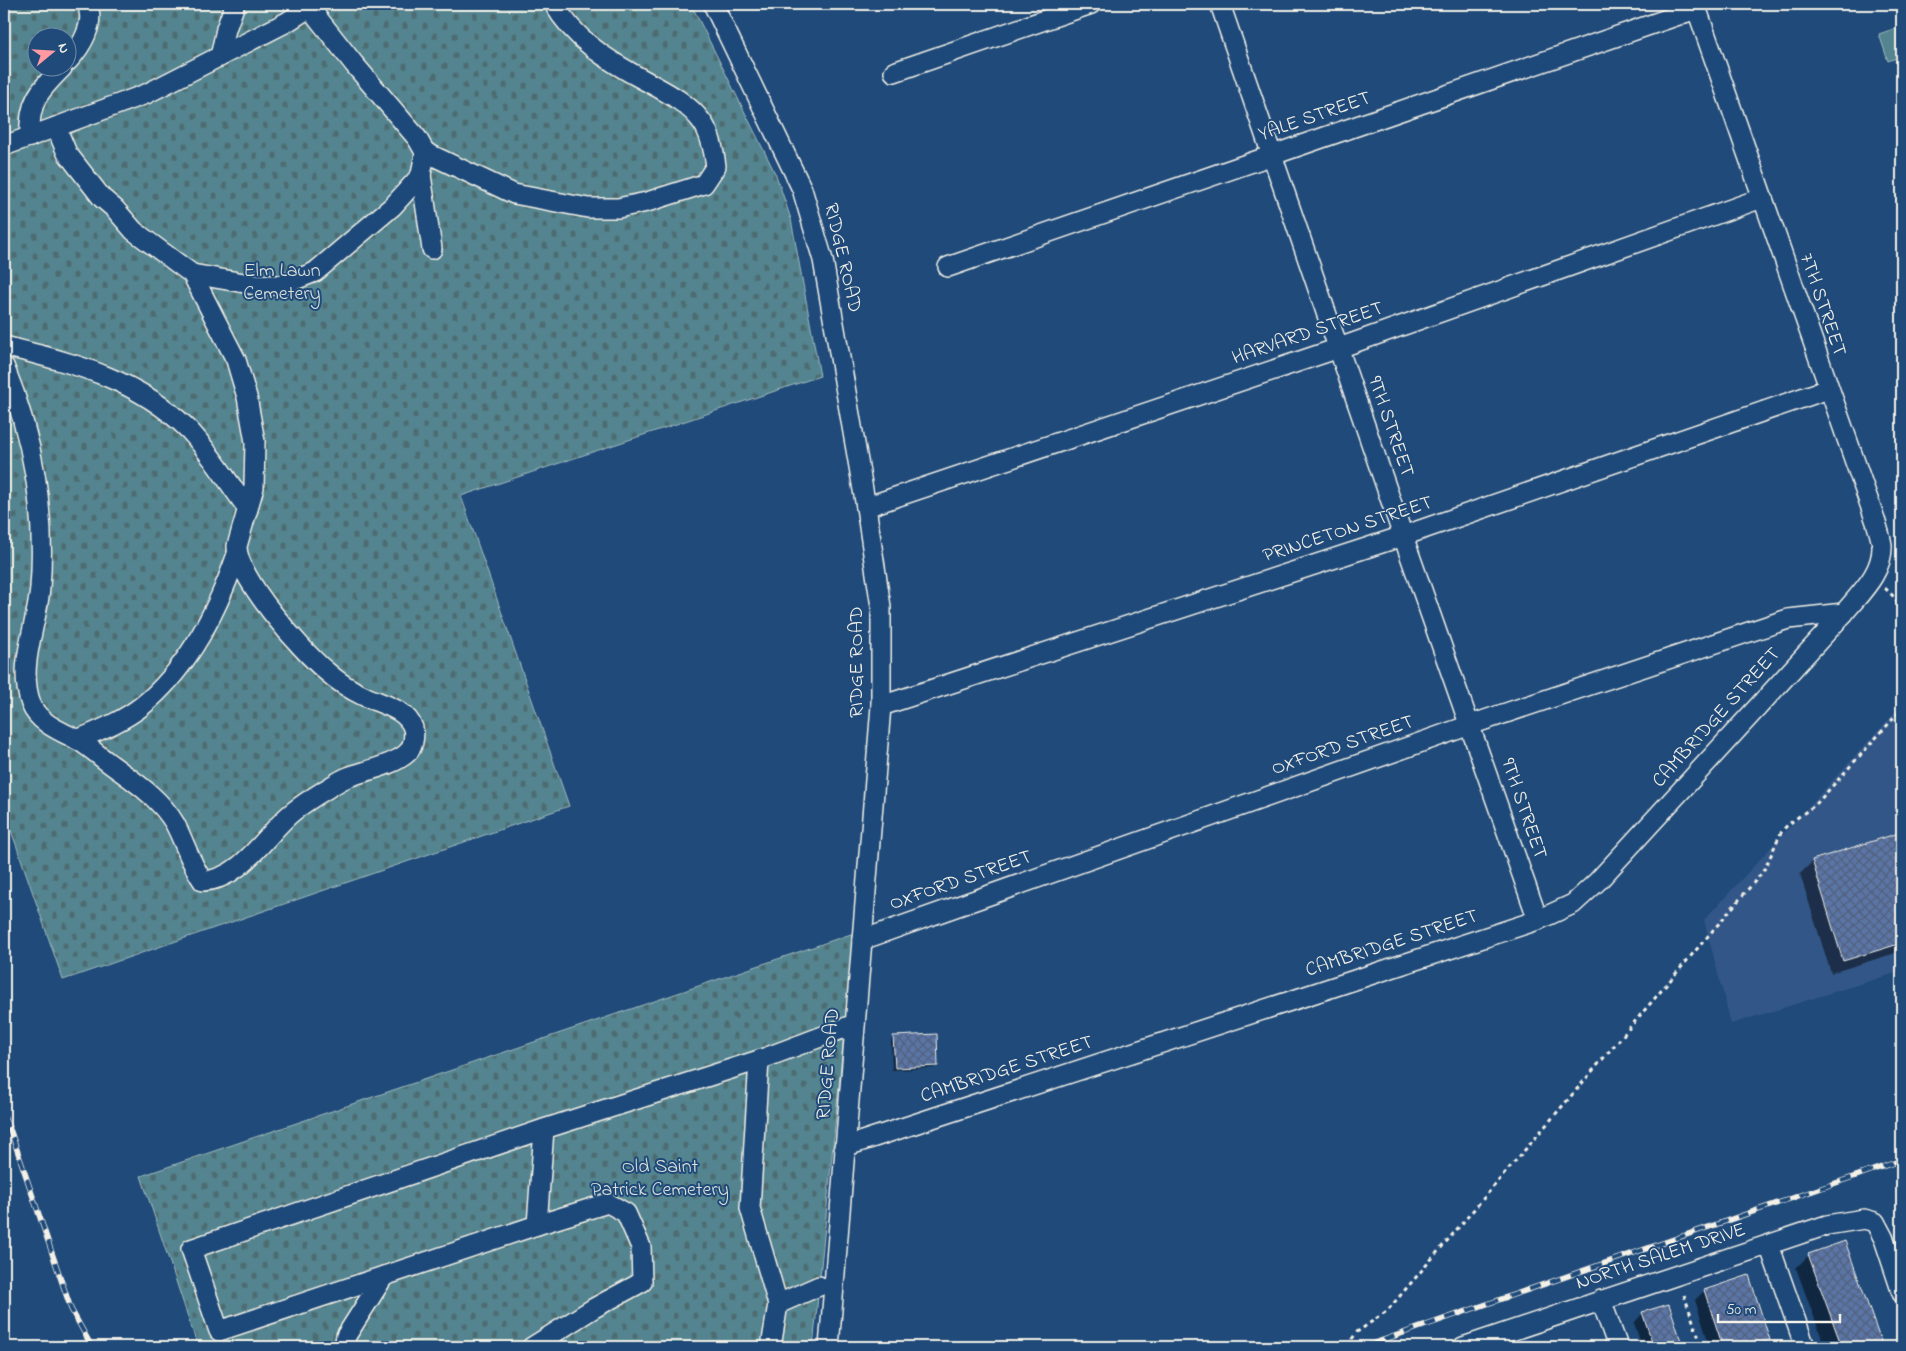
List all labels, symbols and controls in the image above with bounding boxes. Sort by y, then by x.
north arrow [28,28,78,78]
text: N [51,41,74,56]
street label: YALE STREET [1255,84,1375,150]
street label: RIDGE ROAD [815,200,869,316]
street label: 7TH STREET [1791,250,1853,360]
park label: Elm Lawn Cemetery [243,257,321,309]
street label: HARVARD STREET [1228,294,1388,374]
street label: 9TH STREET [1359,373,1421,481]
street label: PRINCETON STREET [1259,489,1437,571]
street label: RIDGE ROAD [843,606,872,718]
street label: CAMBRIDGE STREET [1646,641,1788,795]
street label: OXFORD STREET [1268,708,1418,784]
street label: 9TH STREET [1492,755,1554,863]
street label: OXFORD STREET [886,843,1036,919]
street label: CAMBRIDGE STREET [1302,902,1482,986]
street label: RIDGE ROAD [810,1007,848,1121]
street label: CAMBRIDGE STREET [917,1028,1097,1112]
park label: Old Saint Patrick Cemetery [591,1153,729,1205]
street label: NORTH SALEM DRIVE [1572,1216,1750,1298]
scale bar [1718,1291,1841,1323]
text: 50 m [1726,1299,1757,1321]

